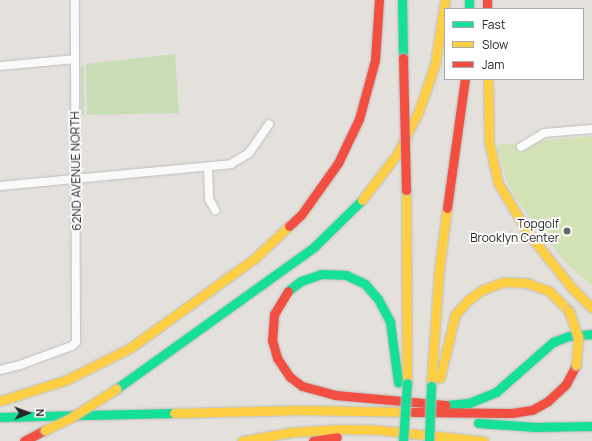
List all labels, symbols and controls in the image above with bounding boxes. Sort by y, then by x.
legend [444,8,584,80]
text: Fast [482,16,506,33]
text: Slow [482,36,508,53]
text: Jam [482,56,504,73]
street label: 62ND AVENUE NORTH [68,111,84,231]
place label: Topgolf Brooklyn Center [470,217,559,245]
marker: Topgolf Brooklyn Center [562,226,572,236]
north arrow [8,393,48,433]
text: N [33,409,48,417]

